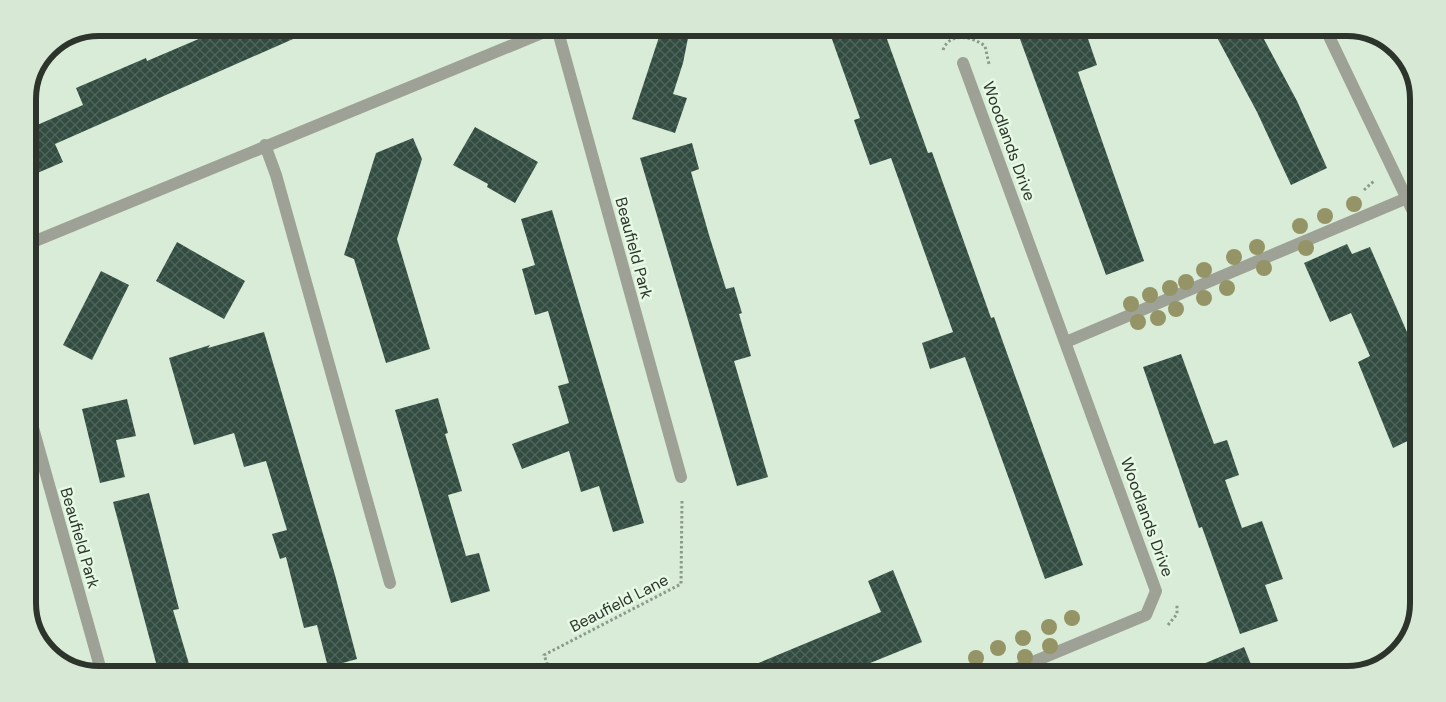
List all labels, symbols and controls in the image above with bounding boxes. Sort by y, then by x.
street label: Woodlands Drive [978,79,1040,203]
street label: Beaufield Park [610,195,658,301]
street label: Woodlands Drive [1116,455,1178,579]
street label: Beaufield Park [56,485,104,591]
street label: Beaufield Lane [566,569,672,637]

